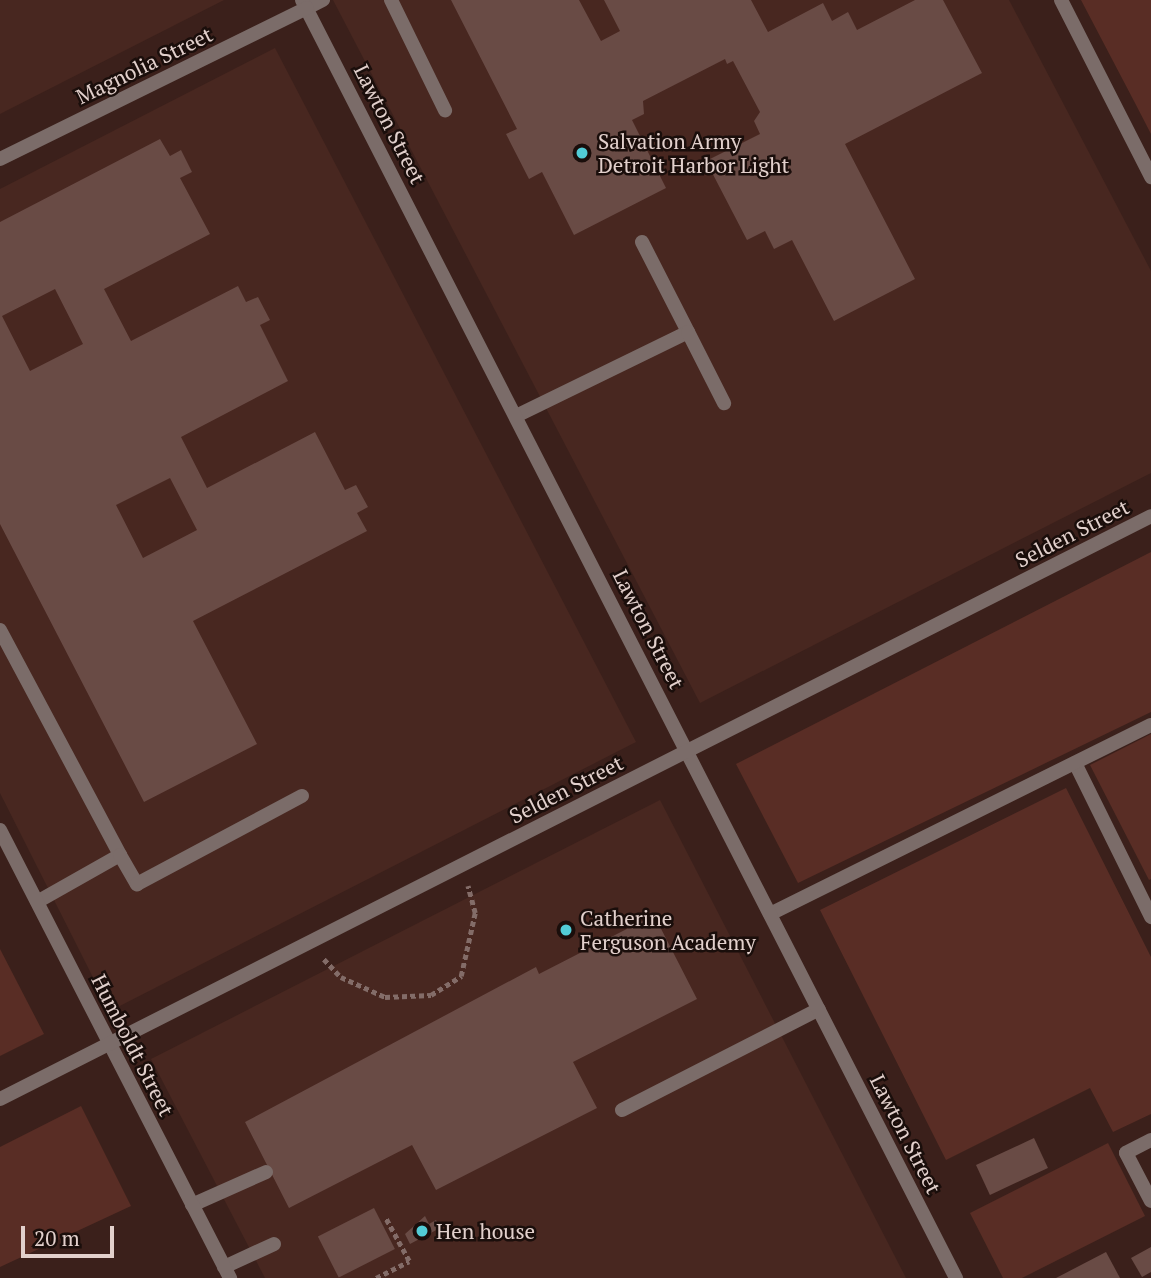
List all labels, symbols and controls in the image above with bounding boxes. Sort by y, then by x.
street label: Magnolia Street [72,21,216,109]
street label: Lawton Street [349,60,431,188]
place label: Salvation Army Detroit Harbor Light [598,128,789,178]
marker: Salvation Army Detroit Harbor Light [572,143,592,163]
street label: Selden Street [1011,494,1133,572]
street label: Lawton Street [608,565,690,693]
street label: Selden Street [505,750,627,828]
place label: Catherine Ferguson Academy [580,905,756,955]
marker: Catherine Ferguson Academy [558,922,574,938]
street label: Humboldt Street [86,970,180,1120]
street label: Lawton Street [865,1070,947,1198]
scale bar [24,1212,117,1256]
place label: Hen house [436,1218,535,1244]
marker: Hen house [414,1223,430,1239]
text: 20 m [34,1224,80,1252]

